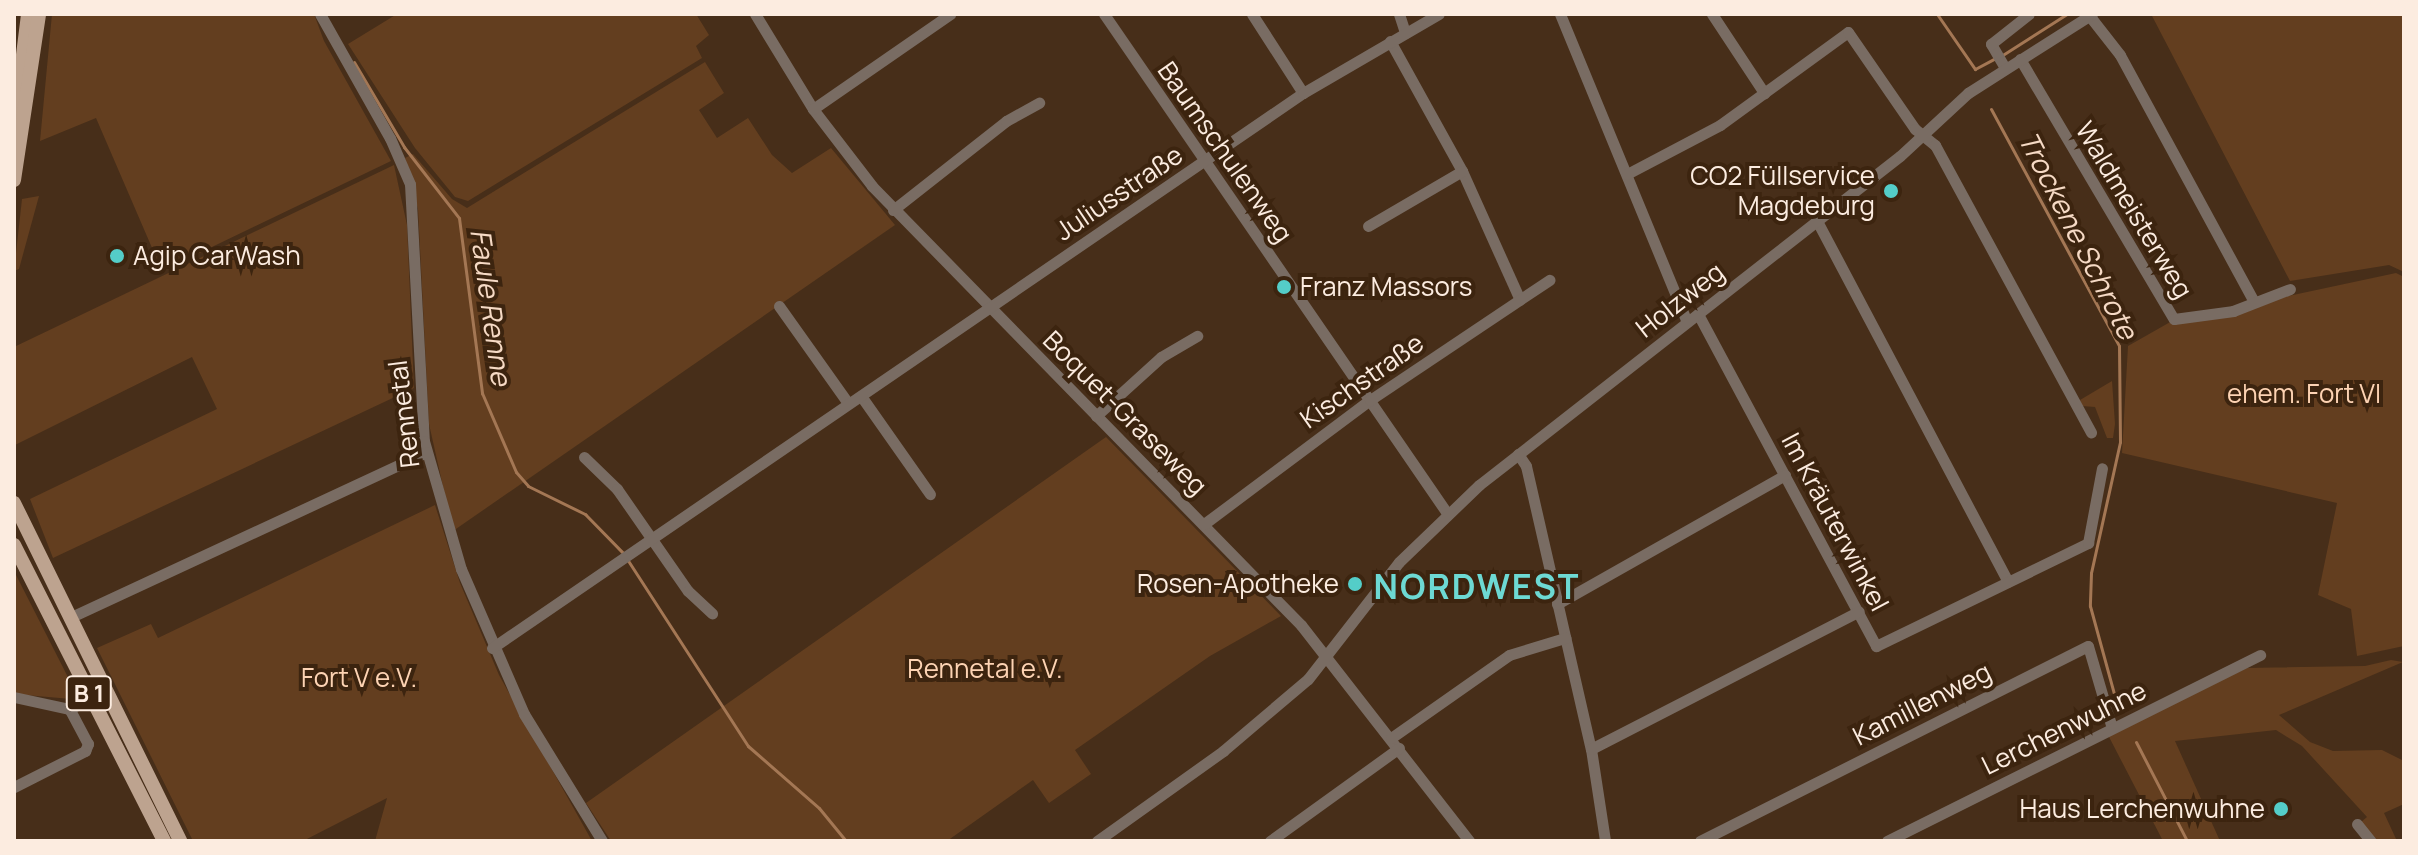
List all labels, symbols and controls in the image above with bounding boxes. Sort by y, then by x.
street label: Baumschulenweg [1151,56,1299,248]
street label: Waldmeisterweg [2069,116,2199,304]
water label: Trockene Schrote [2012,126,2146,344]
street label: Juliusstraße [1049,139,1189,247]
place label: CO2 Füllservice Magdeburg [1690,160,1875,222]
marker: CO2 Füllservice Magdeburg [1882,182,1900,200]
water label: Faule Renne [464,227,520,387]
place label: Agip CarWash [133,240,301,272]
marker: Agip CarWash [108,247,126,265]
street label: Holzweg [1630,256,1730,344]
place label: Franz Massors [1300,271,1472,303]
marker: Franz Massors [1275,278,1293,296]
street label: Boquet-Graseweg [1037,325,1213,501]
street label: Kischstraße [1294,327,1430,435]
street label: Rennetal [382,358,426,470]
park label: ehem. Fort VI [2227,378,2381,410]
street label: Im Kräuterwinkel [1775,428,1895,616]
district label: NORDWEST [1374,567,1580,607]
place label: Rosen-Apotheke [1137,568,1339,600]
marker: Rosen-Apotheke [1346,575,1364,593]
park label: Rennetal e.V. [907,653,1063,685]
street label: Kamillenweg [1848,656,1996,752]
park label: Fort V e.V. [301,662,417,694]
road number: B 1 [65,673,113,713]
street label: Lerchenwuhne [1977,675,2151,781]
place label: Haus Lerchenwuhne [2019,793,2265,825]
marker: Haus Lerchenwuhne [2272,800,2290,818]

